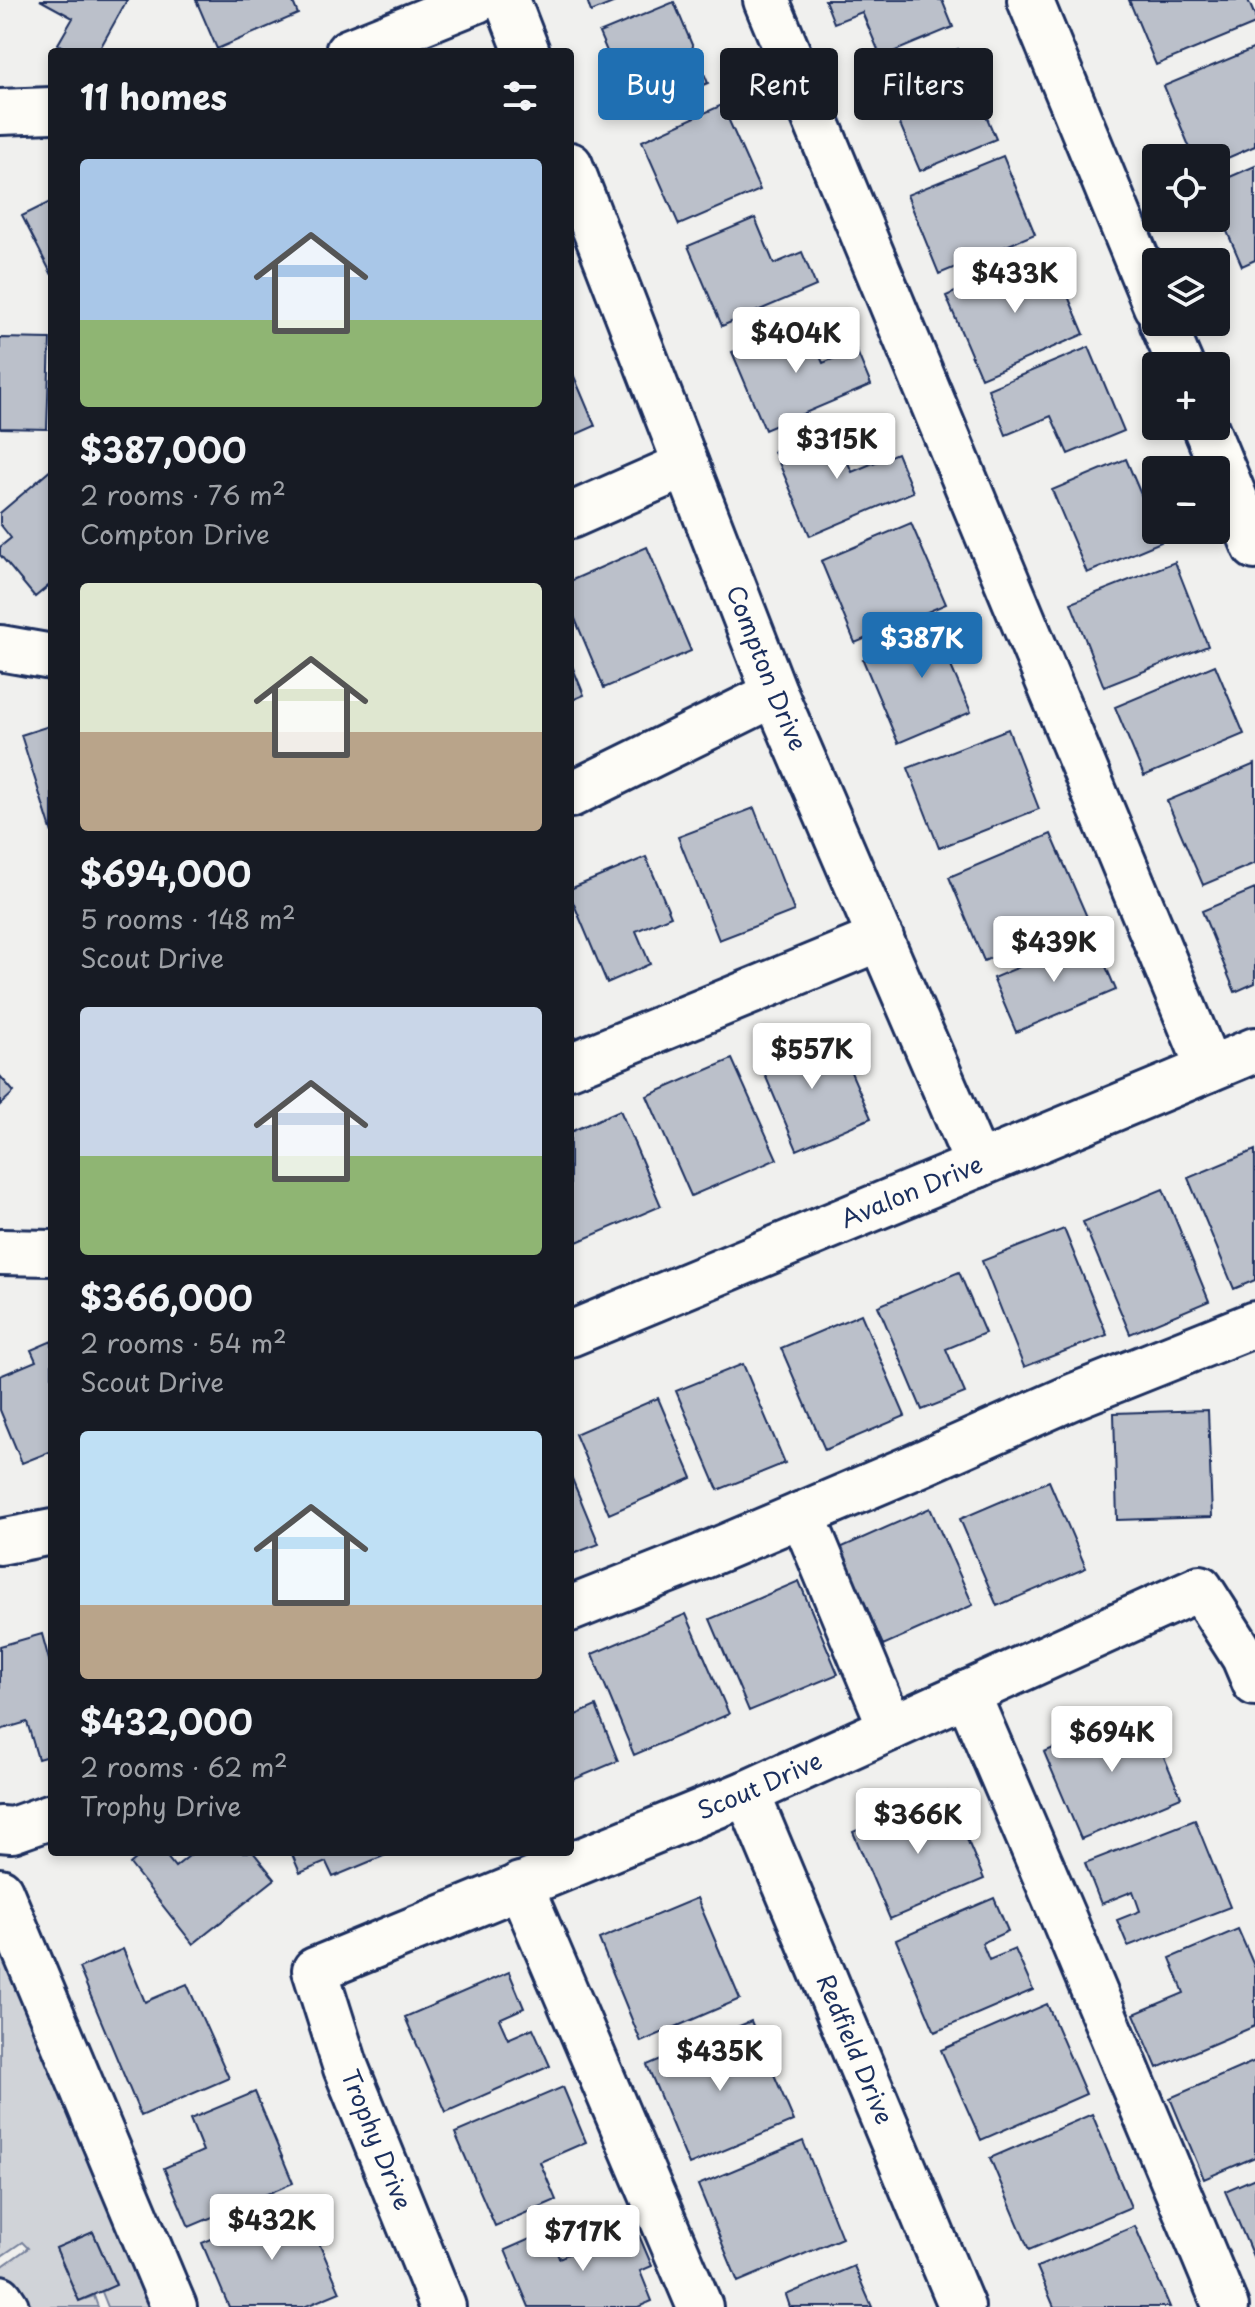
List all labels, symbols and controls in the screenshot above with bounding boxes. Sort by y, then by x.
chip: Buy [598,48,704,120]
chip: Rent [720,48,838,120]
chip: Filters [854,48,993,120]
text: 11 homes [80,70,227,122]
icon: filters [498,74,542,118]
map controls [1142,144,1230,544]
button: locate [1142,144,1230,232]
icon: home [239,211,383,355]
pin: $433K [959,247,1071,315]
button: layers [1142,248,1230,336]
text: $433K [972,253,1058,292]
pin: $404K [740,307,852,375]
text: $404K [751,313,841,352]
button: + [1142,352,1230,440]
pin: $315K [781,413,893,481]
text: $315K [796,419,878,458]
text: $387,000 [80,423,247,475]
button: − [1142,456,1230,544]
text: 2 rooms · 76 m² [80,475,286,514]
text: Compton Drive [80,514,270,553]
street label: Compton Drive [719,580,817,756]
pin: $387K [866,612,978,680]
text: $387K [880,618,964,657]
icon: home [239,635,383,779]
text: $694,000 [80,847,251,899]
text: 5 rooms · 148 m² [80,899,296,938]
pin: $439K [998,916,1110,984]
text: $439K [1011,922,1097,961]
text: Scout Drive [80,938,224,977]
pin: $557K [756,1023,868,1091]
text: $557K [771,1029,853,1068]
icon: home [239,1059,383,1203]
street label: Avalon Drive [834,1145,988,1236]
text: $366,000 [80,1271,253,1323]
text: 2 rooms · 54 m² [80,1323,287,1362]
text: Scout Drive [80,1362,224,1401]
icon: home [239,1483,383,1627]
text: $432,000 [80,1695,253,1747]
pin: $694K [1056,1706,1168,1774]
text: $694K [1069,1712,1155,1751]
street label: Scout Drive [691,1741,827,1828]
text: 2 rooms · 62 m² [80,1747,288,1786]
text: Trophy Drive [80,1786,241,1825]
pin: $366K [862,1788,974,1856]
text: $366K [874,1794,962,1833]
street label: Redfield Drive [809,1968,904,2129]
pin: $435K [664,2025,776,2093]
text: $435K [677,2031,763,2070]
street label: Trophy Drive [333,2063,422,2215]
pin: $432K [216,2194,328,2262]
text: $432K [228,2200,316,2239]
pin: $717K [527,2205,639,2273]
text: $717K [544,2211,622,2250]

